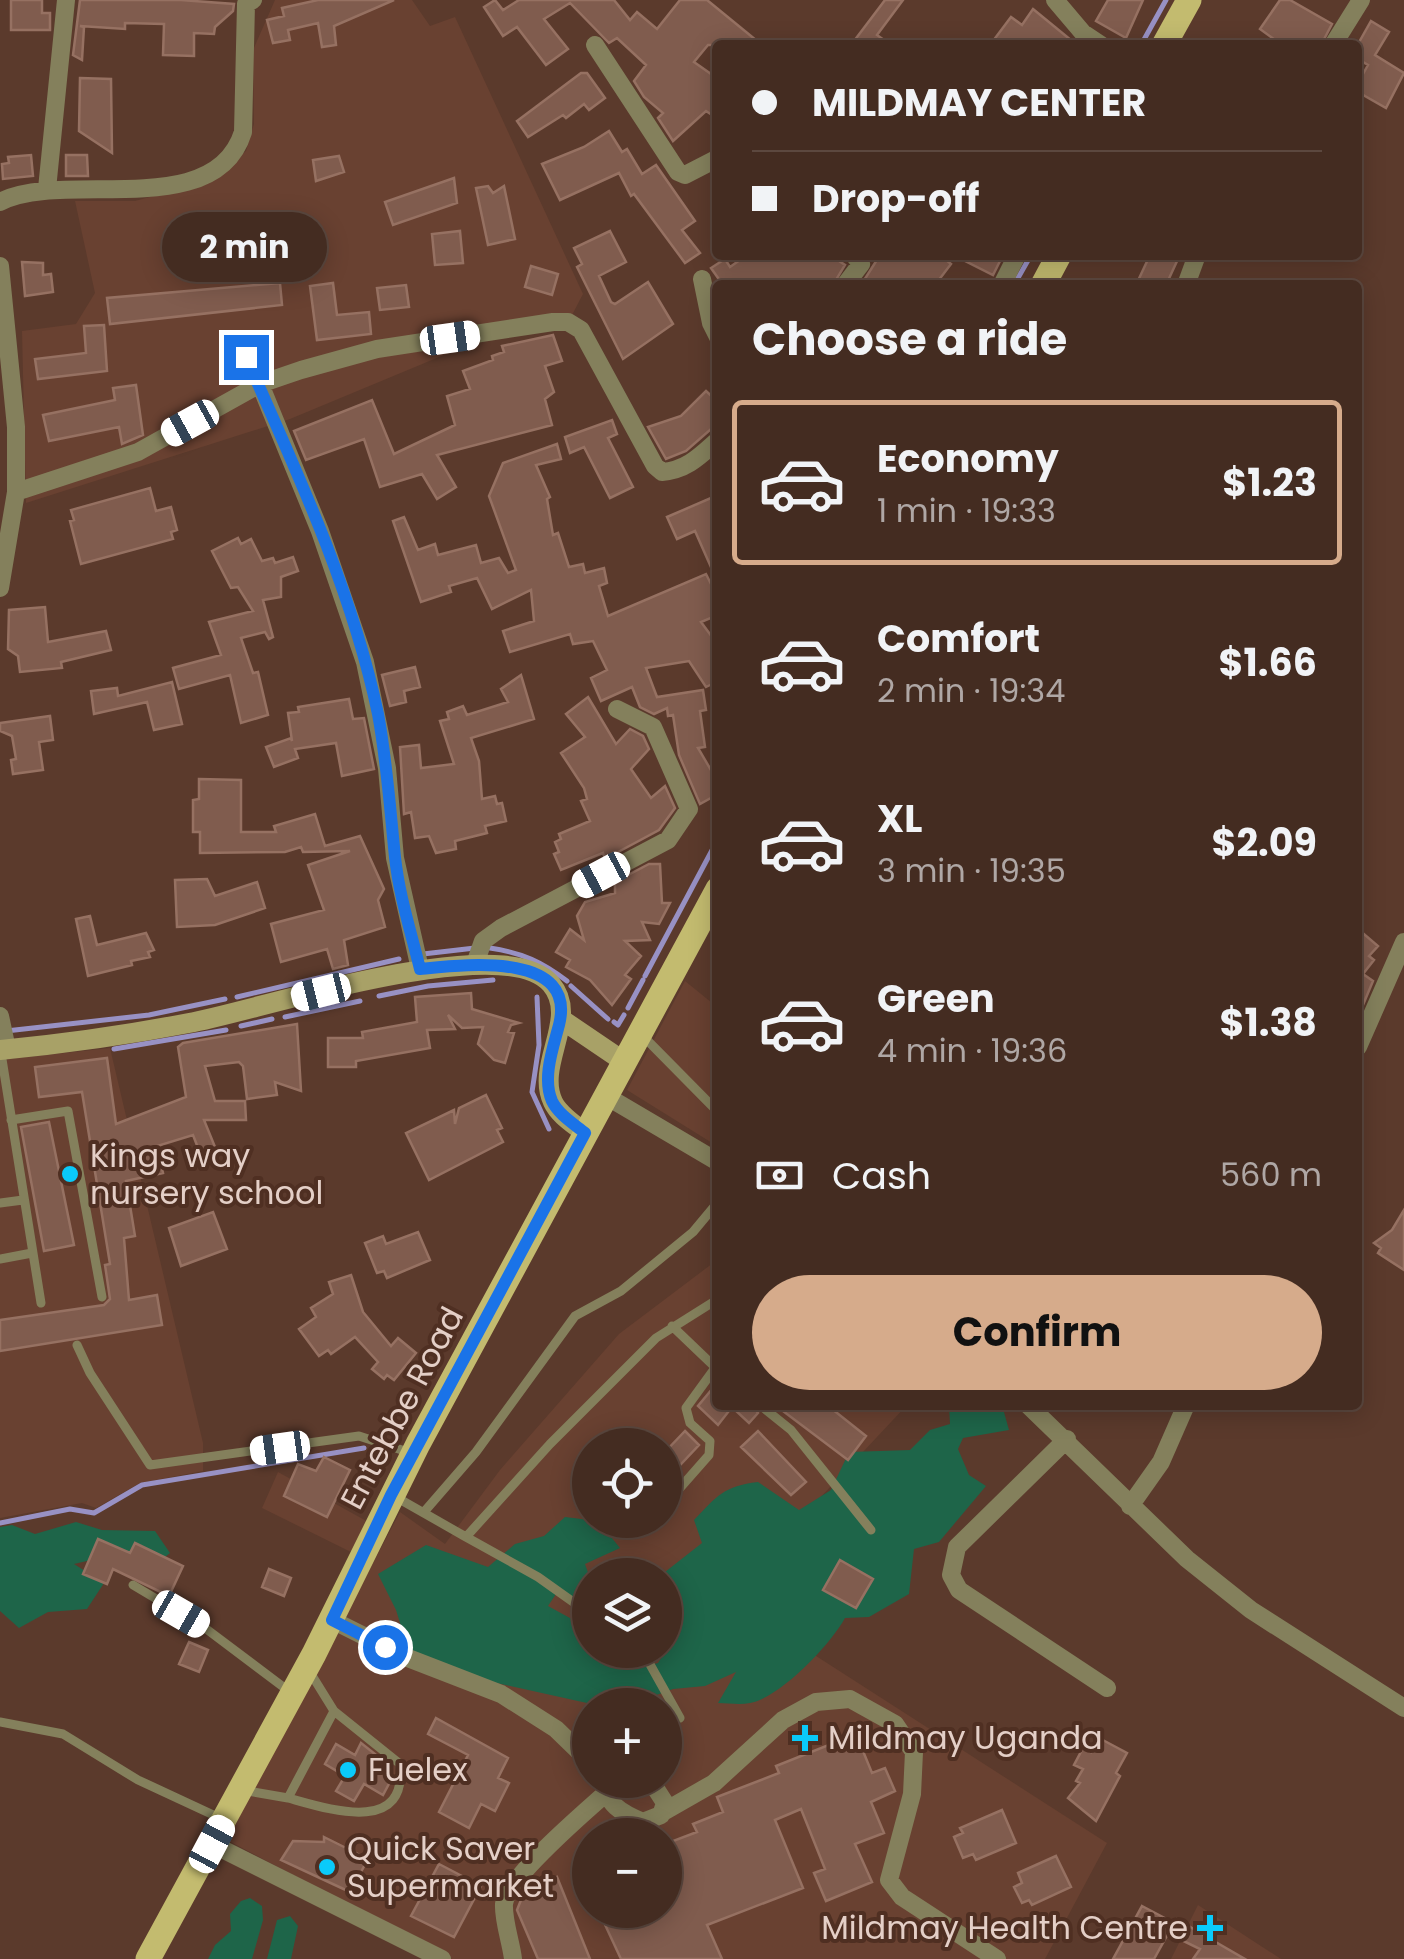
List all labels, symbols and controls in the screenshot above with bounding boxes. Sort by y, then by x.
text: MILDMAY CENTER [812,76,1146,129]
text: Drop-off [812,172,980,225]
callout: 2 min [164,212,328,282]
text: 2 min [200,224,289,269]
text: Choose a ride [752,308,1067,371]
car [418,319,482,357]
route end [224,335,269,380]
car [156,395,224,451]
text: Economy [877,432,1059,485]
icon: car [757,438,847,528]
text: $1.23 [1222,456,1317,509]
text: 1 min · 19:33 [877,488,1056,533]
text: Comfort [877,612,1040,665]
icon: car [757,618,847,708]
text: $1.66 [1219,636,1317,689]
text: 2 min · 19:34 [877,668,1065,713]
text: XL [877,792,922,845]
icon: car [757,798,847,888]
text: $2.09 [1211,816,1317,869]
car [567,848,635,902]
text: 3 min · 19:35 [877,848,1066,893]
car [288,970,354,1014]
text: Green [877,972,995,1025]
icon: car [757,978,847,1068]
text: $1.38 [1219,996,1317,1049]
text: 4 min · 19:36 [877,1028,1067,1073]
place label: Kings way nursery school [90,1133,323,1215]
icon: cash [752,1148,807,1203]
text: Cash [832,1149,931,1202]
text: 560 m [1220,1152,1322,1197]
marker: Kings way nursery school [59,1163,81,1185]
button: Confirm [752,1275,1322,1390]
street label: Entebbe Road [329,1299,474,1517]
map controls [572,1428,682,1928]
button: locate [572,1428,682,1538]
car [248,1429,312,1467]
button: layers [572,1558,682,1668]
car [148,1586,214,1642]
route start [363,1625,408,1670]
button: + [572,1688,682,1798]
place label: Mildmay Uganda [828,1715,1103,1760]
marker: Mildmay Uganda [792,1725,818,1751]
place label: Fuelex [368,1747,468,1792]
marker: Fuelex [337,1759,359,1781]
car [185,1810,239,1878]
button: − [572,1818,682,1928]
place label: Quick Saver Supermarket [347,1826,554,1908]
marker: Quick Saver Supermarket [316,1856,338,1878]
place label: Mildmay Health Centre [821,1905,1188,1950]
marker: Mildmay Health Centre [1197,1915,1223,1941]

